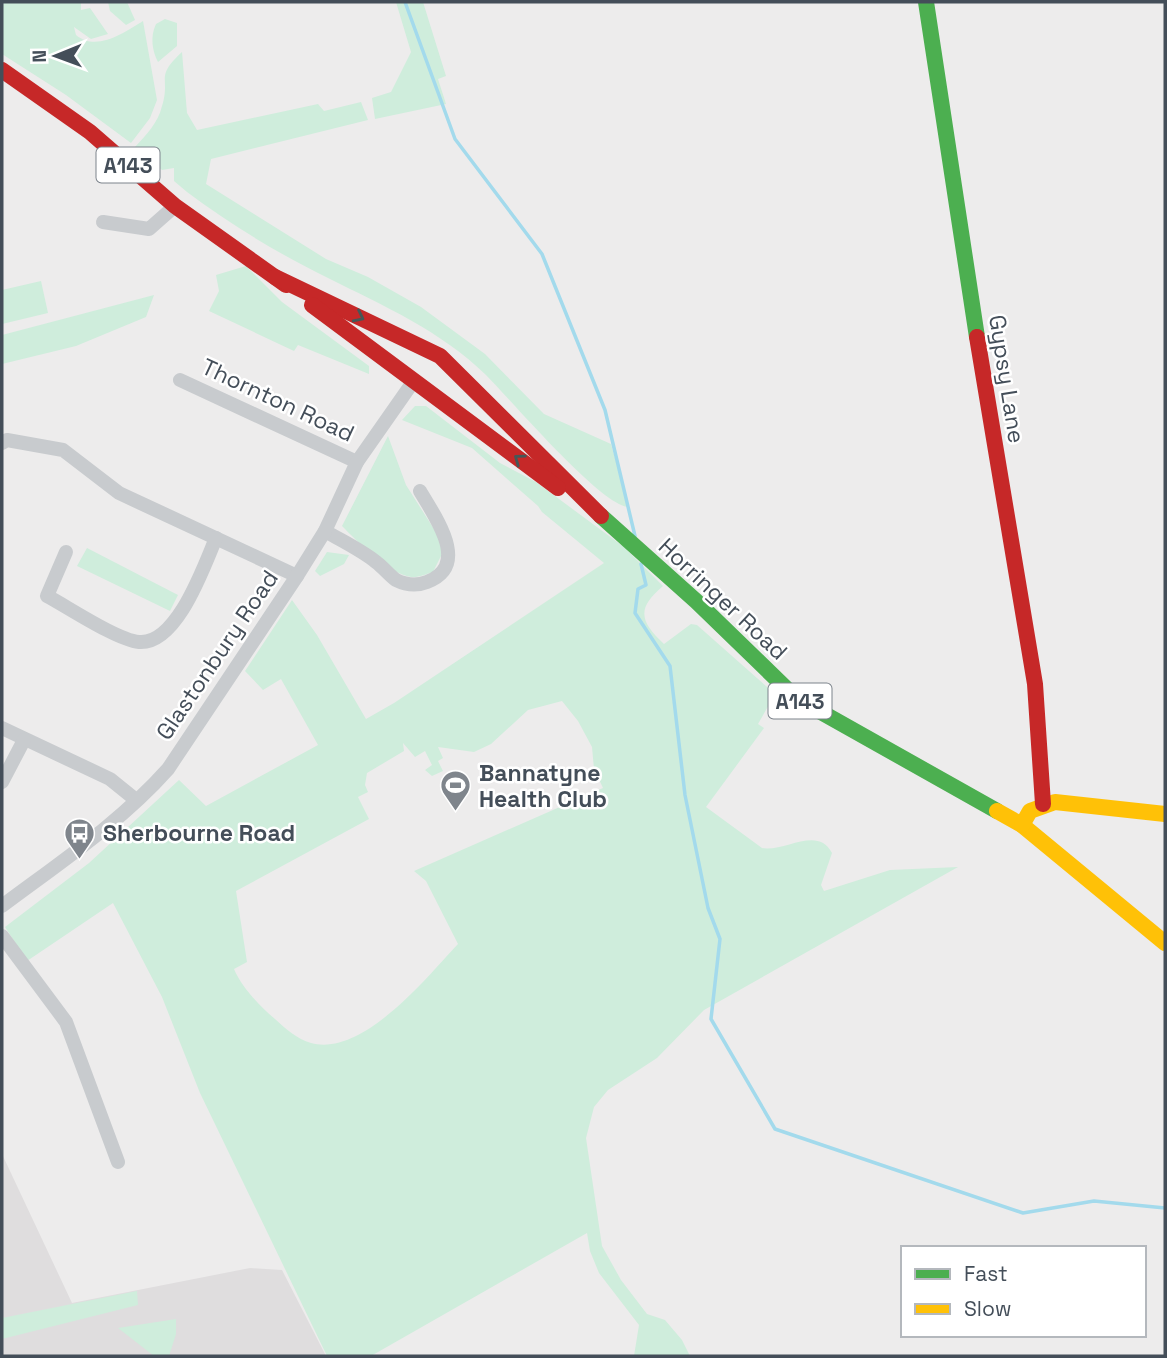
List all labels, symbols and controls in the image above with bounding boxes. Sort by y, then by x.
north arrow [21,21,91,91]
text: N [27,50,52,63]
road number: A143 [96,148,160,182]
one-way arrow [352,309,364,323]
street label: Gypsy Lane [982,313,1032,445]
street label: Thornton Road [197,352,359,448]
one-way arrow [514,455,527,468]
street label: Horringer Road [652,531,794,667]
street label: Glastonbury Road [149,564,285,746]
road number: A143 [768,684,832,718]
place label: Bannatyne Health Club [479,758,607,814]
sports icon: Bannatyne Health Club [439,769,473,813]
bus stop icon: Sherbourne Road [63,816,97,860]
place label: Sherbourne Road [103,818,295,848]
legend [901,1246,1146,1337]
text: Fast [964,1260,1008,1287]
text: Slow [964,1295,1012,1322]

